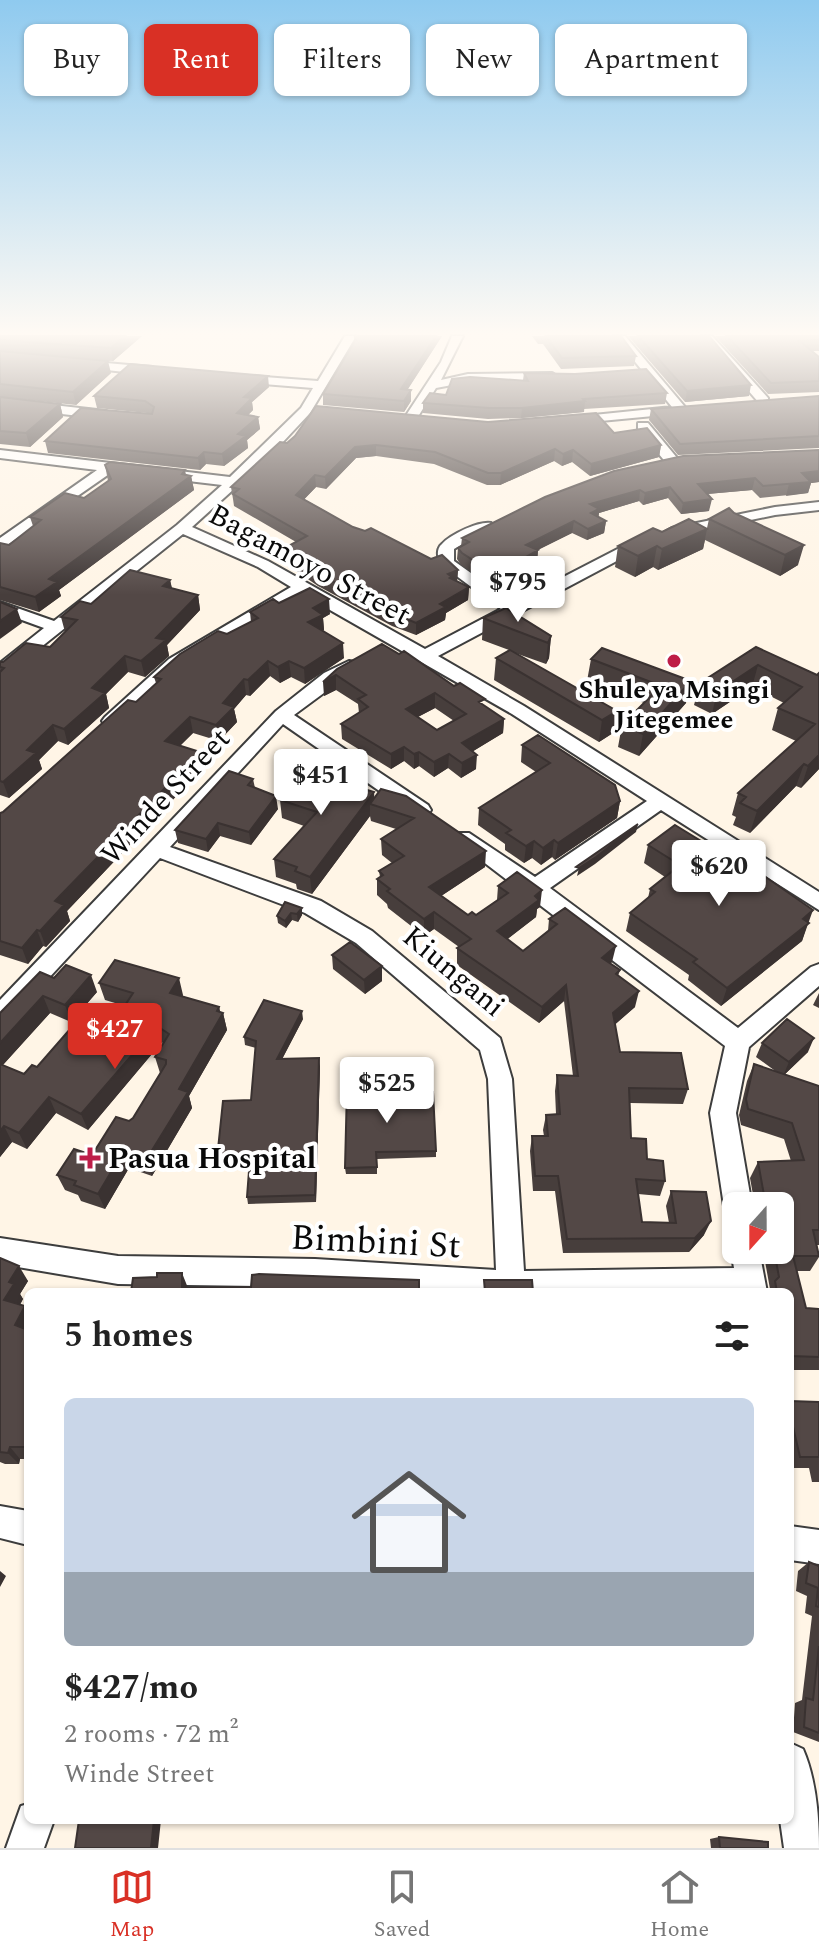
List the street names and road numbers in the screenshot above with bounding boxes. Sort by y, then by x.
street label: Bagamoyo Street [200,492,419,638]
street label: Winde Street [90,718,242,876]
street label: Kiungani [392,915,515,1029]
street label: Bimbini St [289,1211,462,1274]

